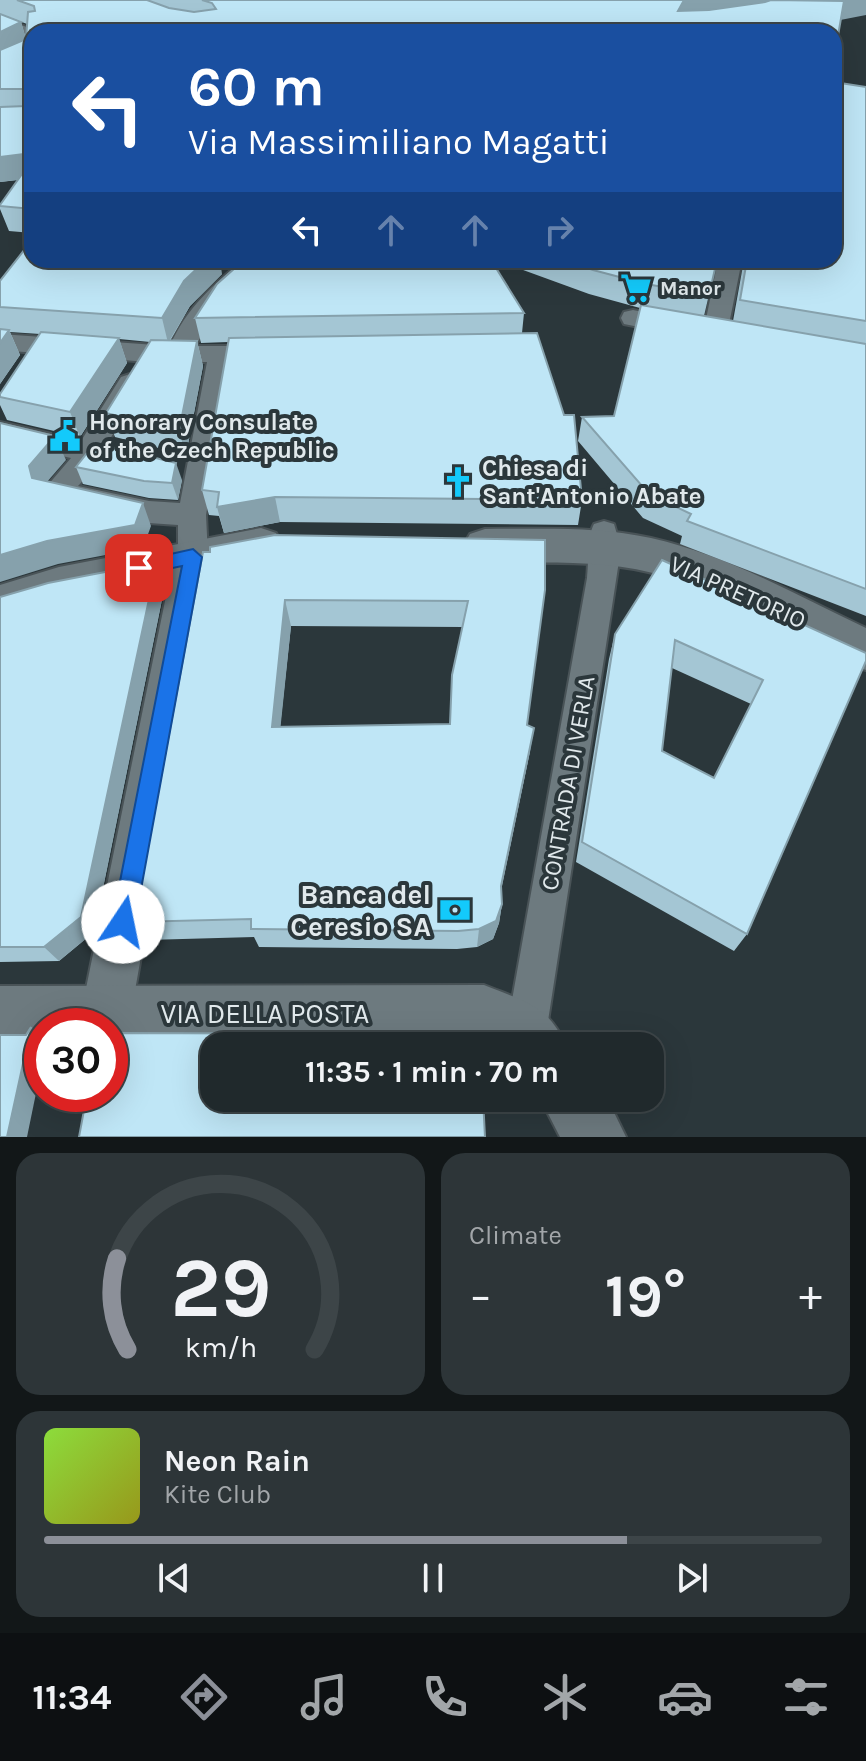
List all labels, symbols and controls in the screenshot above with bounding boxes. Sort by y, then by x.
text: 60 m [188,54,325,119]
icon: left [56,56,160,160]
text: Via Massimiliano Magatti [188,121,609,163]
icon: left [285,208,329,252]
icon: ahead [369,208,413,252]
icon: ahead [453,208,497,252]
icon: right [537,208,581,252]
supermarket icon: Manor [619,271,653,305]
place label: Manor [660,277,721,300]
place label: Honorary Consulate of the Czech Republic [89,408,335,464]
public building icon: Honorary Consulate of the Czech Republic [48,419,82,453]
place label: Chiesa di Sant'Antonio Abate [482,454,702,510]
church icon: Chiesa di Sant'Antonio Abate [441,465,475,499]
pin [105,534,173,602]
icon: arrive [117,546,161,590]
street label: VIA PRETORIO [666,550,810,634]
street label: CONTRADA DI VERLA [535,673,601,892]
place label: Banca del Ceresio SA [290,878,431,943]
position arrow [81,880,165,964]
bank icon: Banca del Ceresio SA [438,893,472,927]
street label: VIA DELLA POSTA [161,997,369,1030]
speed limit sign: 30 [24,1008,128,1112]
text: 11:35 · 1 min · 70 m [305,1054,559,1090]
text: Climate [469,1220,562,1251]
text: 29 [170,1240,271,1337]
text: 19° [605,1261,686,1331]
text: − [469,1270,492,1321]
text: + [799,1270,822,1321]
text: km/h [184,1331,257,1364]
text: Neon Rain [164,1443,310,1479]
text: Kite Club [164,1479,271,1510]
icon: previous [152,1556,196,1600]
icon: pause [411,1556,455,1600]
icon: next [670,1556,714,1600]
icon: directions [176,1669,232,1725]
icon: music [296,1669,352,1725]
icon: phone [417,1669,473,1725]
icon: climate [537,1669,593,1725]
icon: car [657,1669,713,1725]
icon: filters [778,1669,834,1725]
text: 11:34 [32,1676,111,1718]

